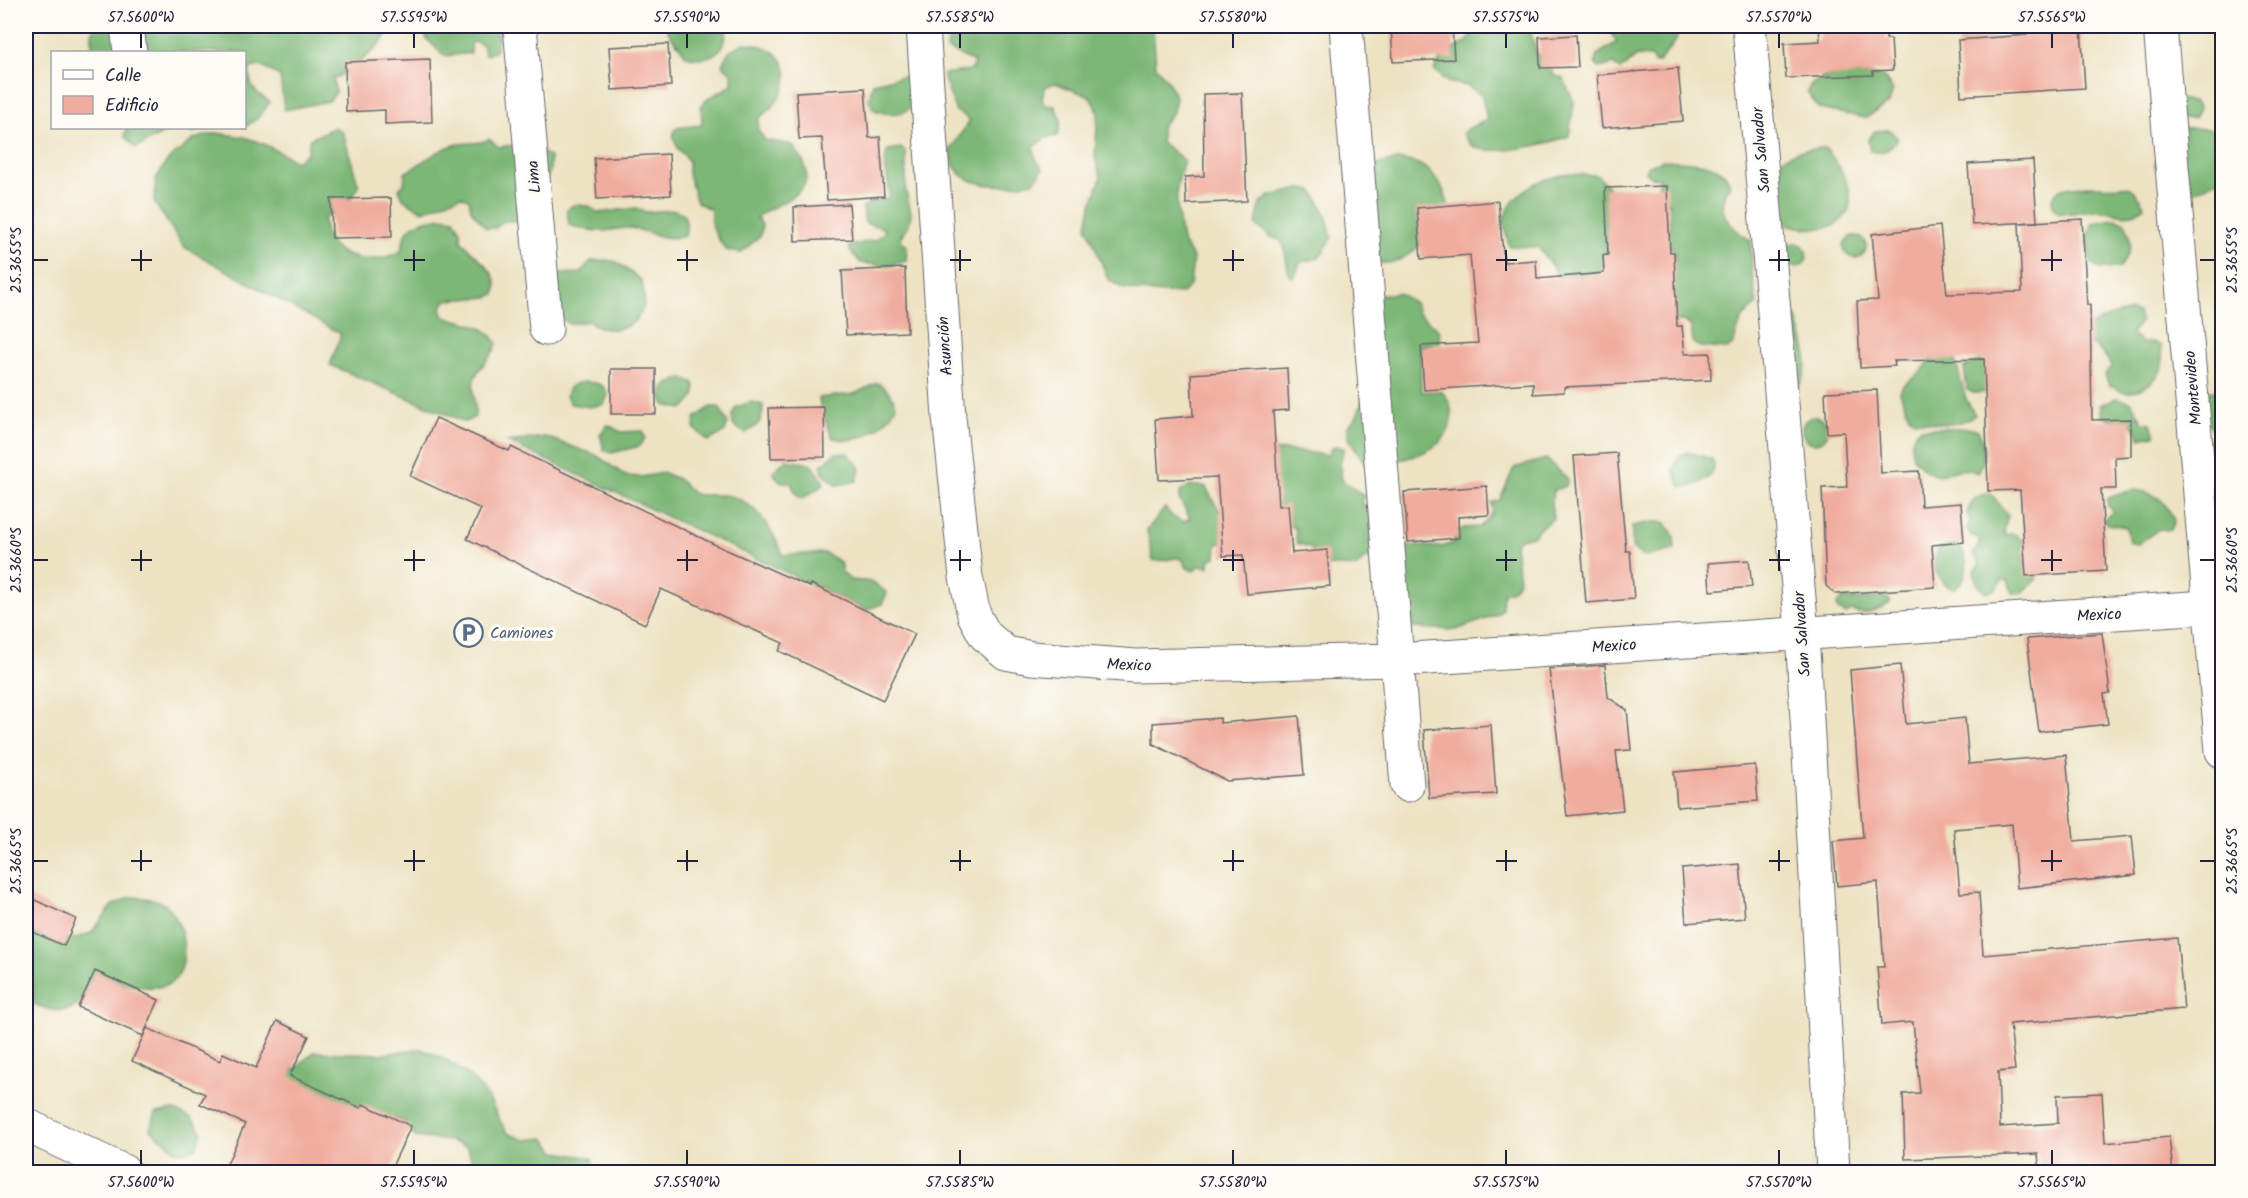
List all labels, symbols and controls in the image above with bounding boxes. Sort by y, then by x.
text: 57.5600°W [108,6,175,30]
text: 57.5595°W [381,6,448,30]
text: 57.5590°W [654,6,720,30]
text: 57.5585°W [926,6,995,30]
text: 57.5580°W [1199,6,1267,30]
text: 57.5575°W [1473,6,1539,30]
text: 57.5570°W [1746,6,1812,30]
text: 57.5565°W [2018,6,2086,30]
legend [51,51,246,129]
text: Calle [105,62,141,91]
text: Edificio [105,92,159,121]
street label: San Salvador [1745,104,1778,194]
street label: Lima [521,159,548,194]
text: 25.3655°S [5,227,29,293]
text: 25.3655°S [2221,227,2245,293]
street label: Asunción [931,315,960,376]
street label: Montevideo [2178,350,2209,426]
text: 25.3660°S [5,527,29,593]
text: 25.3660°S [2221,527,2245,593]
street label: San Salvador [1787,589,1818,677]
street label: Mexico [2076,602,2122,629]
parking icon: Camiones [453,616,485,648]
place label: Camiones [490,621,554,646]
street label: Mexico [1591,632,1637,661]
street label: Mexico [1106,652,1152,679]
text: 25.3665°S [5,828,29,894]
text: 25.3665°S [2221,828,2245,894]
text: 57.5600°W [108,1171,175,1195]
text: 57.5595°W [381,1171,448,1195]
text: 57.5590°W [654,1171,720,1195]
text: 57.5585°W [926,1171,995,1195]
text: 57.5580°W [1199,1171,1267,1195]
text: 57.5575°W [1473,1171,1539,1195]
text: 57.5570°W [1746,1171,1812,1195]
text: 57.5565°W [2018,1171,2086,1195]

